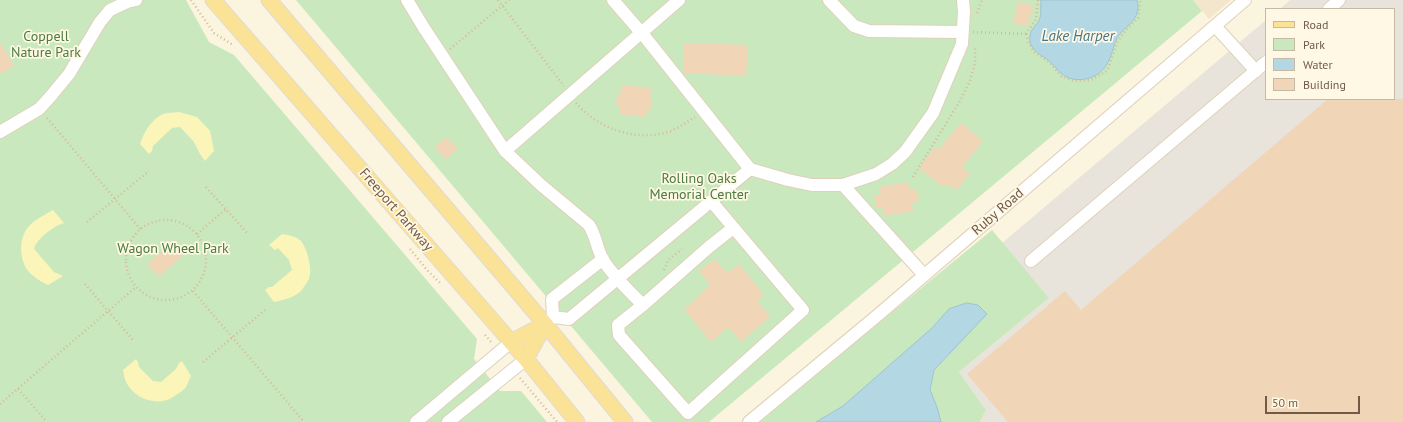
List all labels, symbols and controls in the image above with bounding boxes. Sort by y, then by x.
legend [1265,8,1395,100]
text: Road [1303,17,1328,32]
water label: Lake Harper [1042,28,1114,46]
park label: Coppell Nature Park [11,29,81,62]
text: Park [1303,37,1325,52]
text: Water [1303,57,1333,72]
text: Building [1303,77,1346,92]
street label: Freeport Parkway [355,165,437,255]
park label: Rolling Oaks Memorial Center [649,171,749,204]
street label: Ruby Road [969,185,1027,239]
park label: Wagon Wheel Park [117,241,229,257]
scale bar [1267,388,1362,414]
text: 50 m [1272,395,1298,410]

